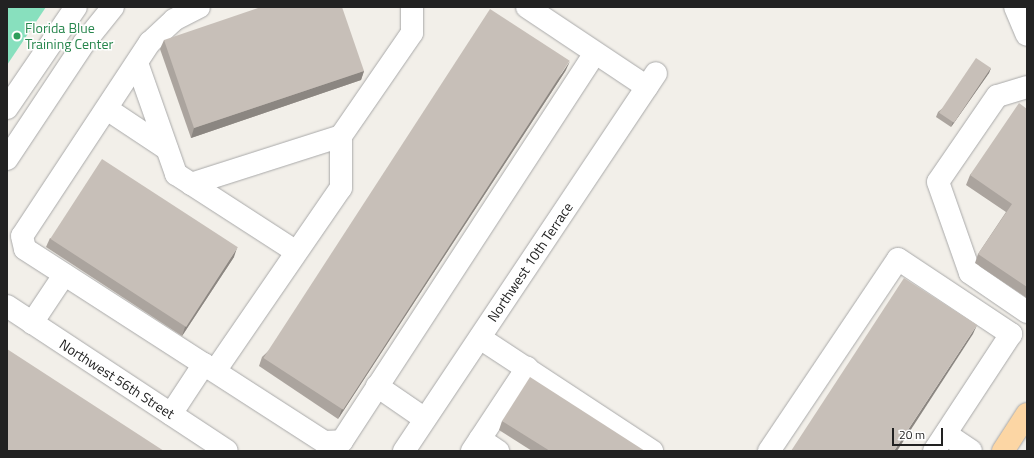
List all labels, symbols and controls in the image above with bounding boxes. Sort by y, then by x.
place label: Florida Blue Training Center [25,20,113,52]
marker: Florida Blue Training Center [12,31,22,41]
street label: Northwest 10th Terrace [484,199,576,325]
street label: Northwest 56th Street [56,336,178,422]
scale bar [894,420,945,446]
text: 20 m [899,425,925,444]

